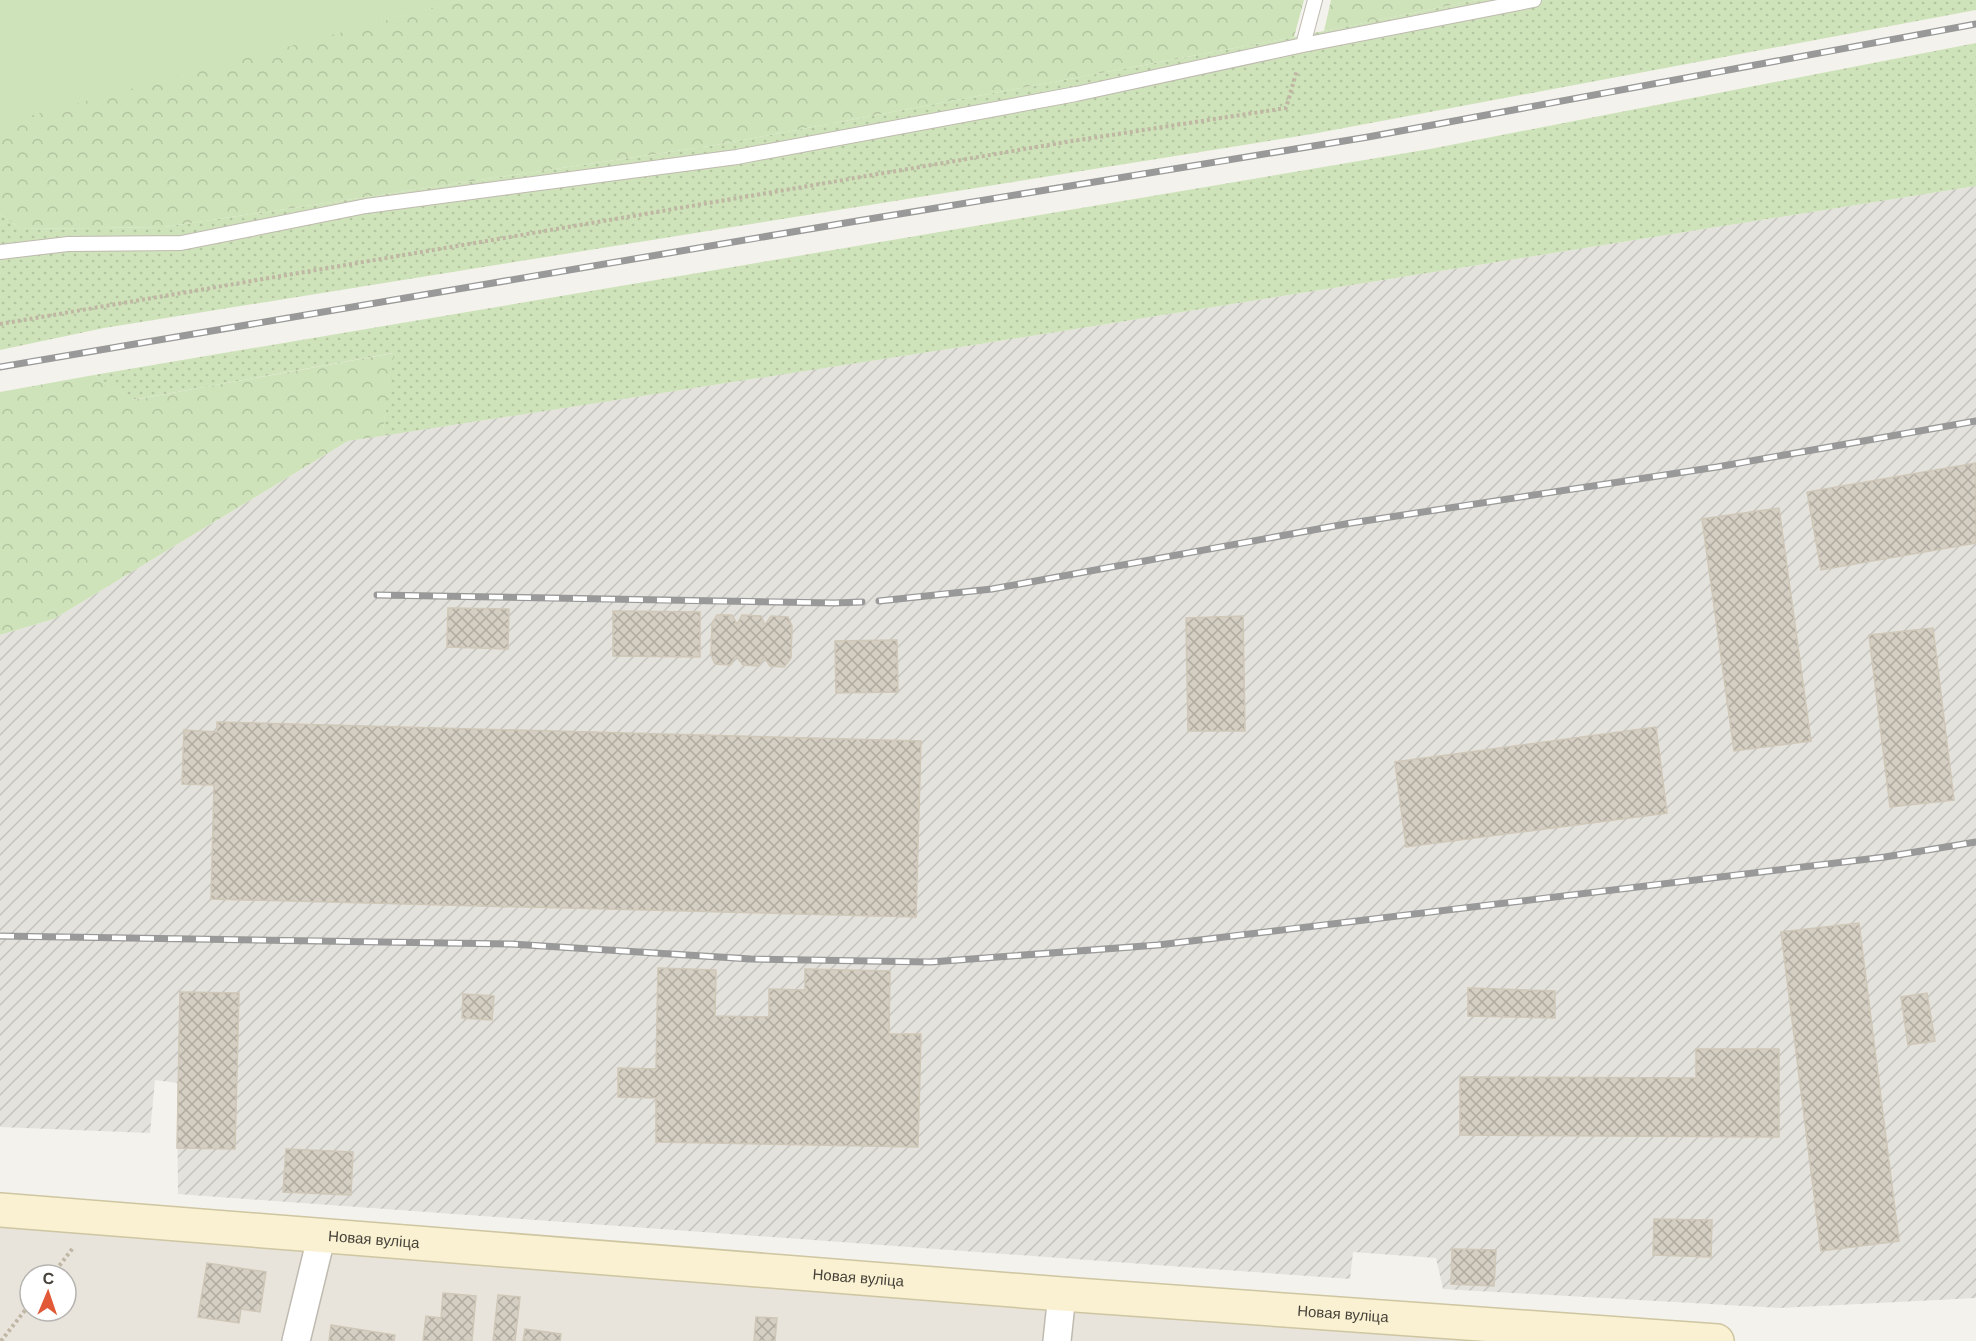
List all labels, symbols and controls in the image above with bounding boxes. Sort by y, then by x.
street label: Новая вуліца [328,1227,421,1251]
north arrow [18,1263,78,1323]
street label: Новая вуліца [812,1265,905,1290]
text: С [42,1270,55,1287]
street label: Новая вуліца [1297,1302,1390,1325]

